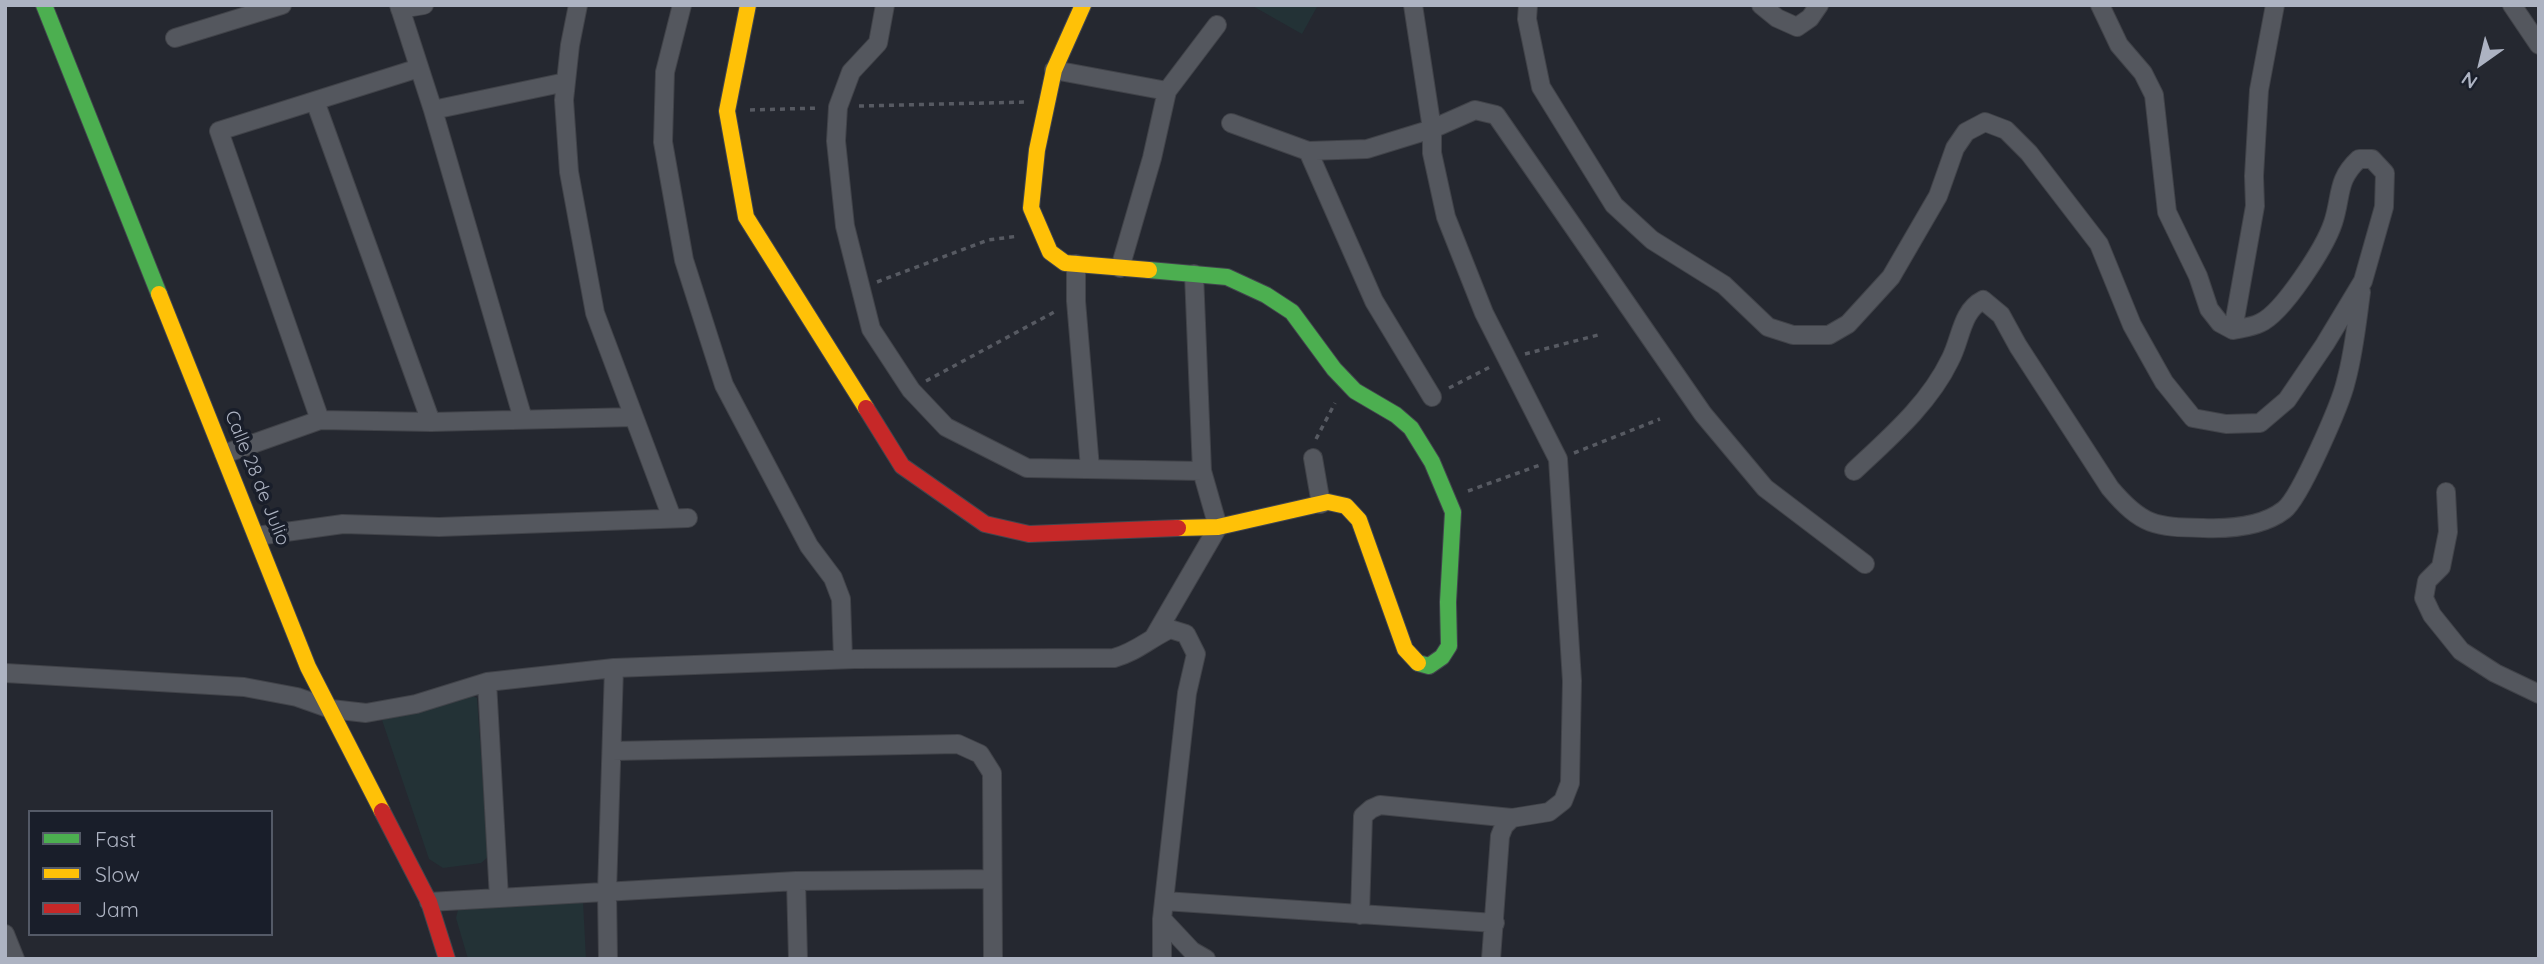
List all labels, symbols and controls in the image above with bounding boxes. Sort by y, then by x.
north arrow [2446,28,2516,98]
text: N [2457,67,2482,94]
street label: Calle 28 de Julio [220,407,294,549]
legend [28,810,273,936]
text: Fast [95,826,136,852]
text: Slow [95,861,140,887]
text: Jam [95,896,139,922]

